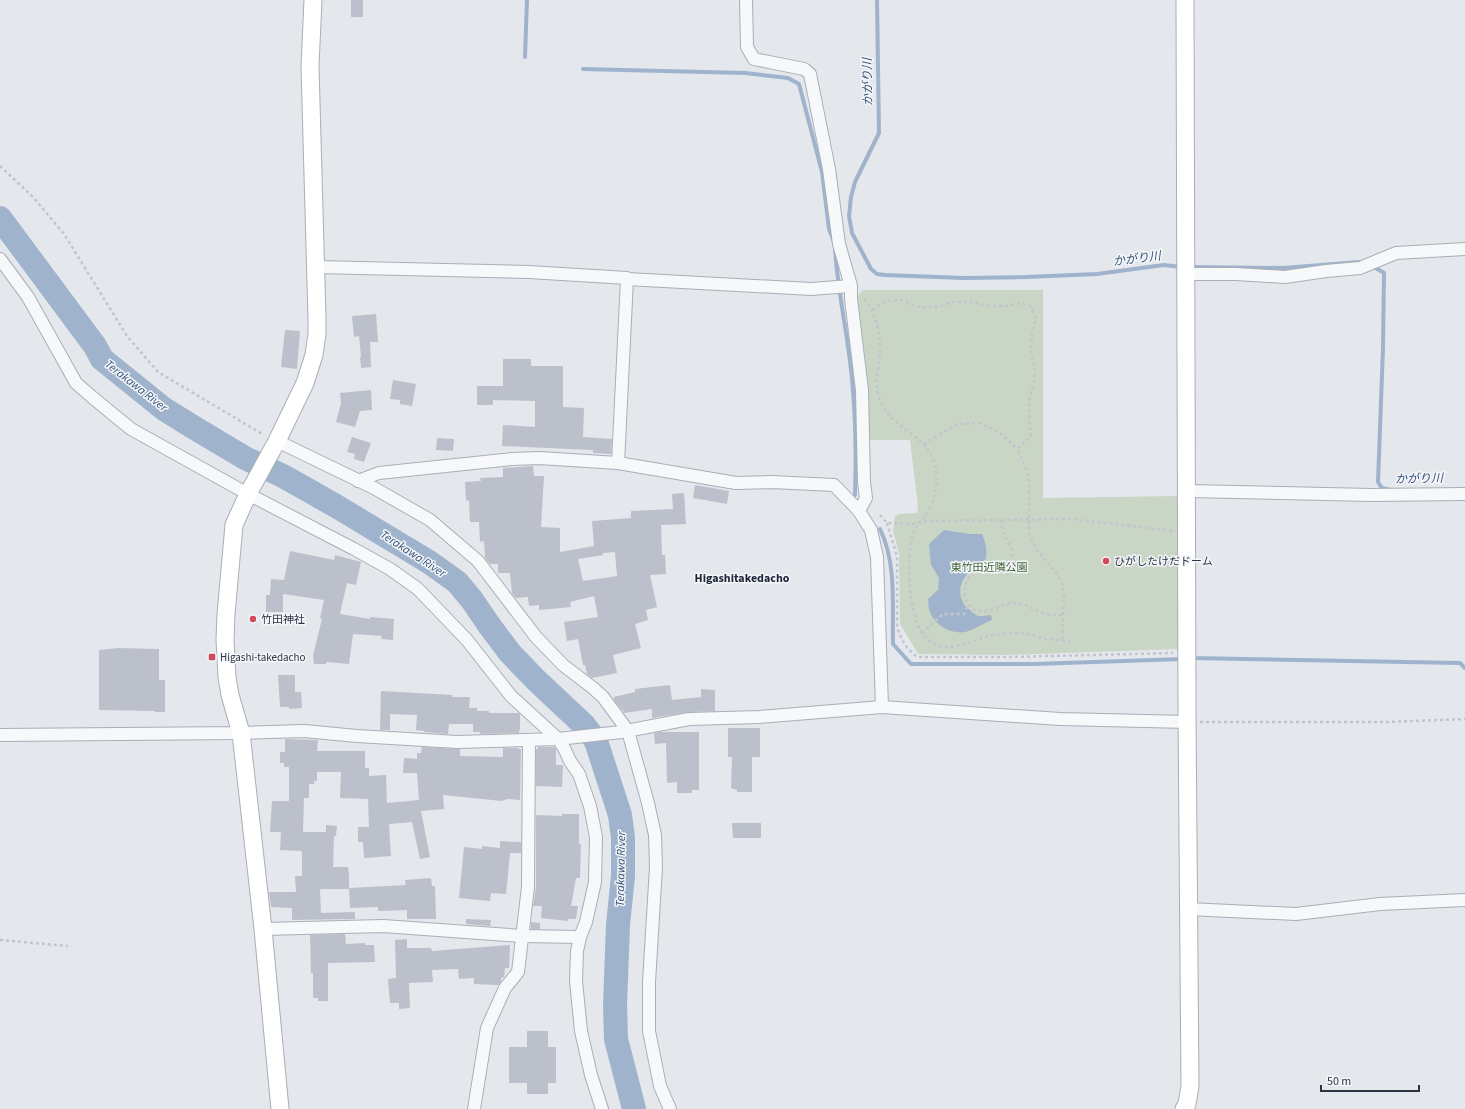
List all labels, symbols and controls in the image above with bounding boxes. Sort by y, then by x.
water label: かがり川 [859,56,877,106]
water label: かがり川 [1112,247,1164,270]
water label: Terakawa River [101,356,172,416]
water label: かがり川 [1395,470,1445,488]
water label: Terakawa River [377,526,450,582]
place label: ひがしたけだドーム [1114,554,1213,569]
marker: ひがしたけだドーム [1101,556,1111,566]
park label: 東竹田近隣公園 [951,560,1028,575]
district label: Higashitakedacho [695,570,790,587]
place label: 竹田神社 [261,612,305,627]
marker: 竹田神社 [248,614,258,624]
place label: Higashi-takedacho [220,650,306,665]
marker: Higashi-takedacho [207,652,217,662]
water label: Terakawa River [612,830,630,907]
scale bar [1321,1067,1419,1093]
text: 50 m [1327,1073,1351,1090]

